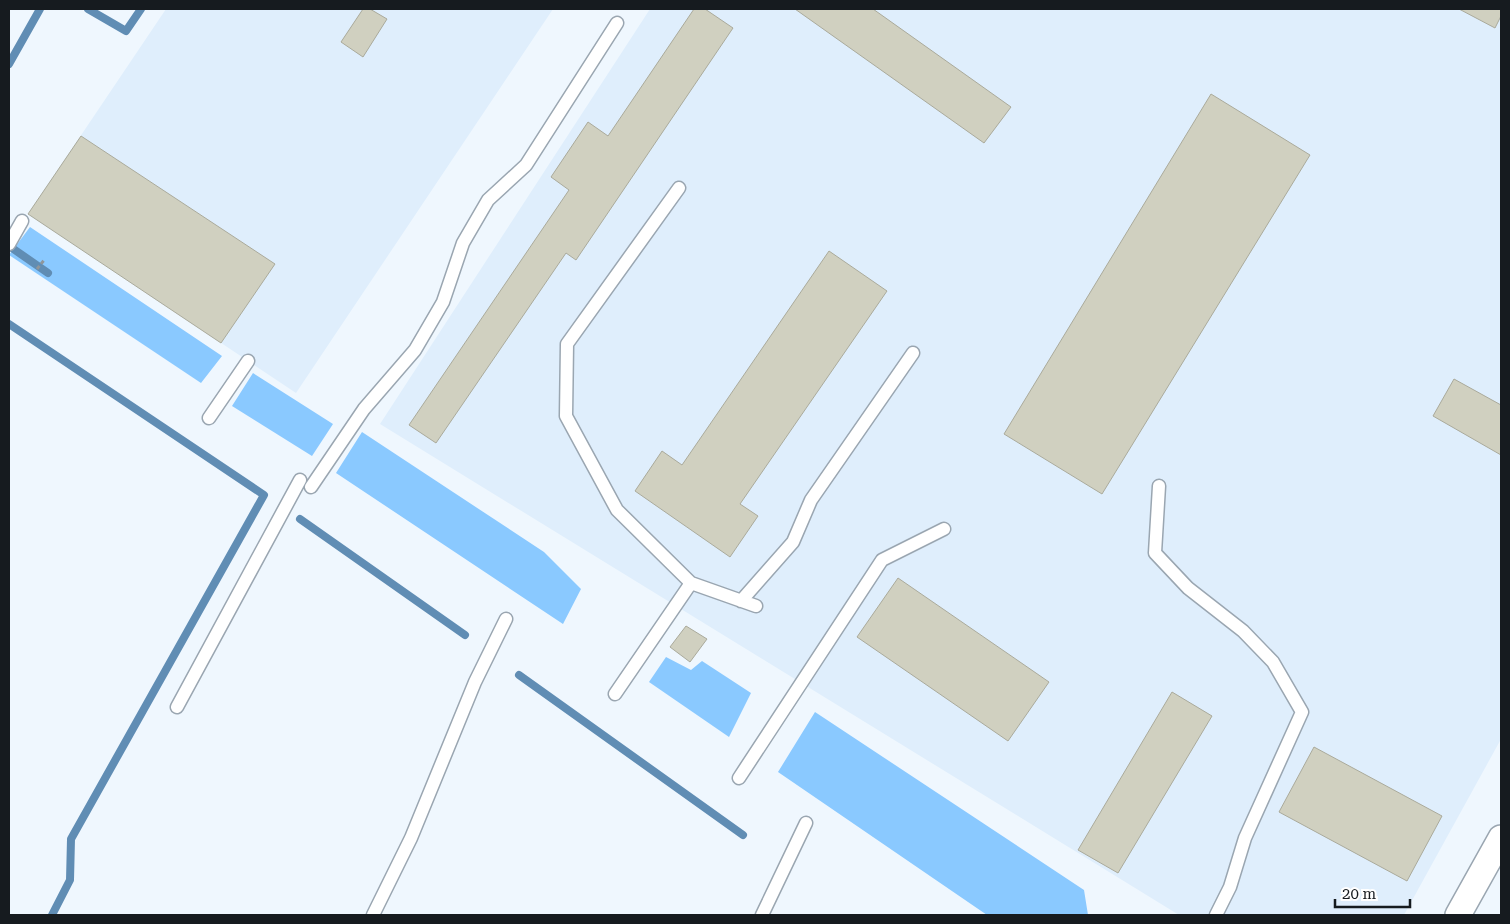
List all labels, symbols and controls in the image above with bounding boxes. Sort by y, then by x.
scale bar [1335,876,1410,908]
text: 20 m [1342,885,1377,903]

